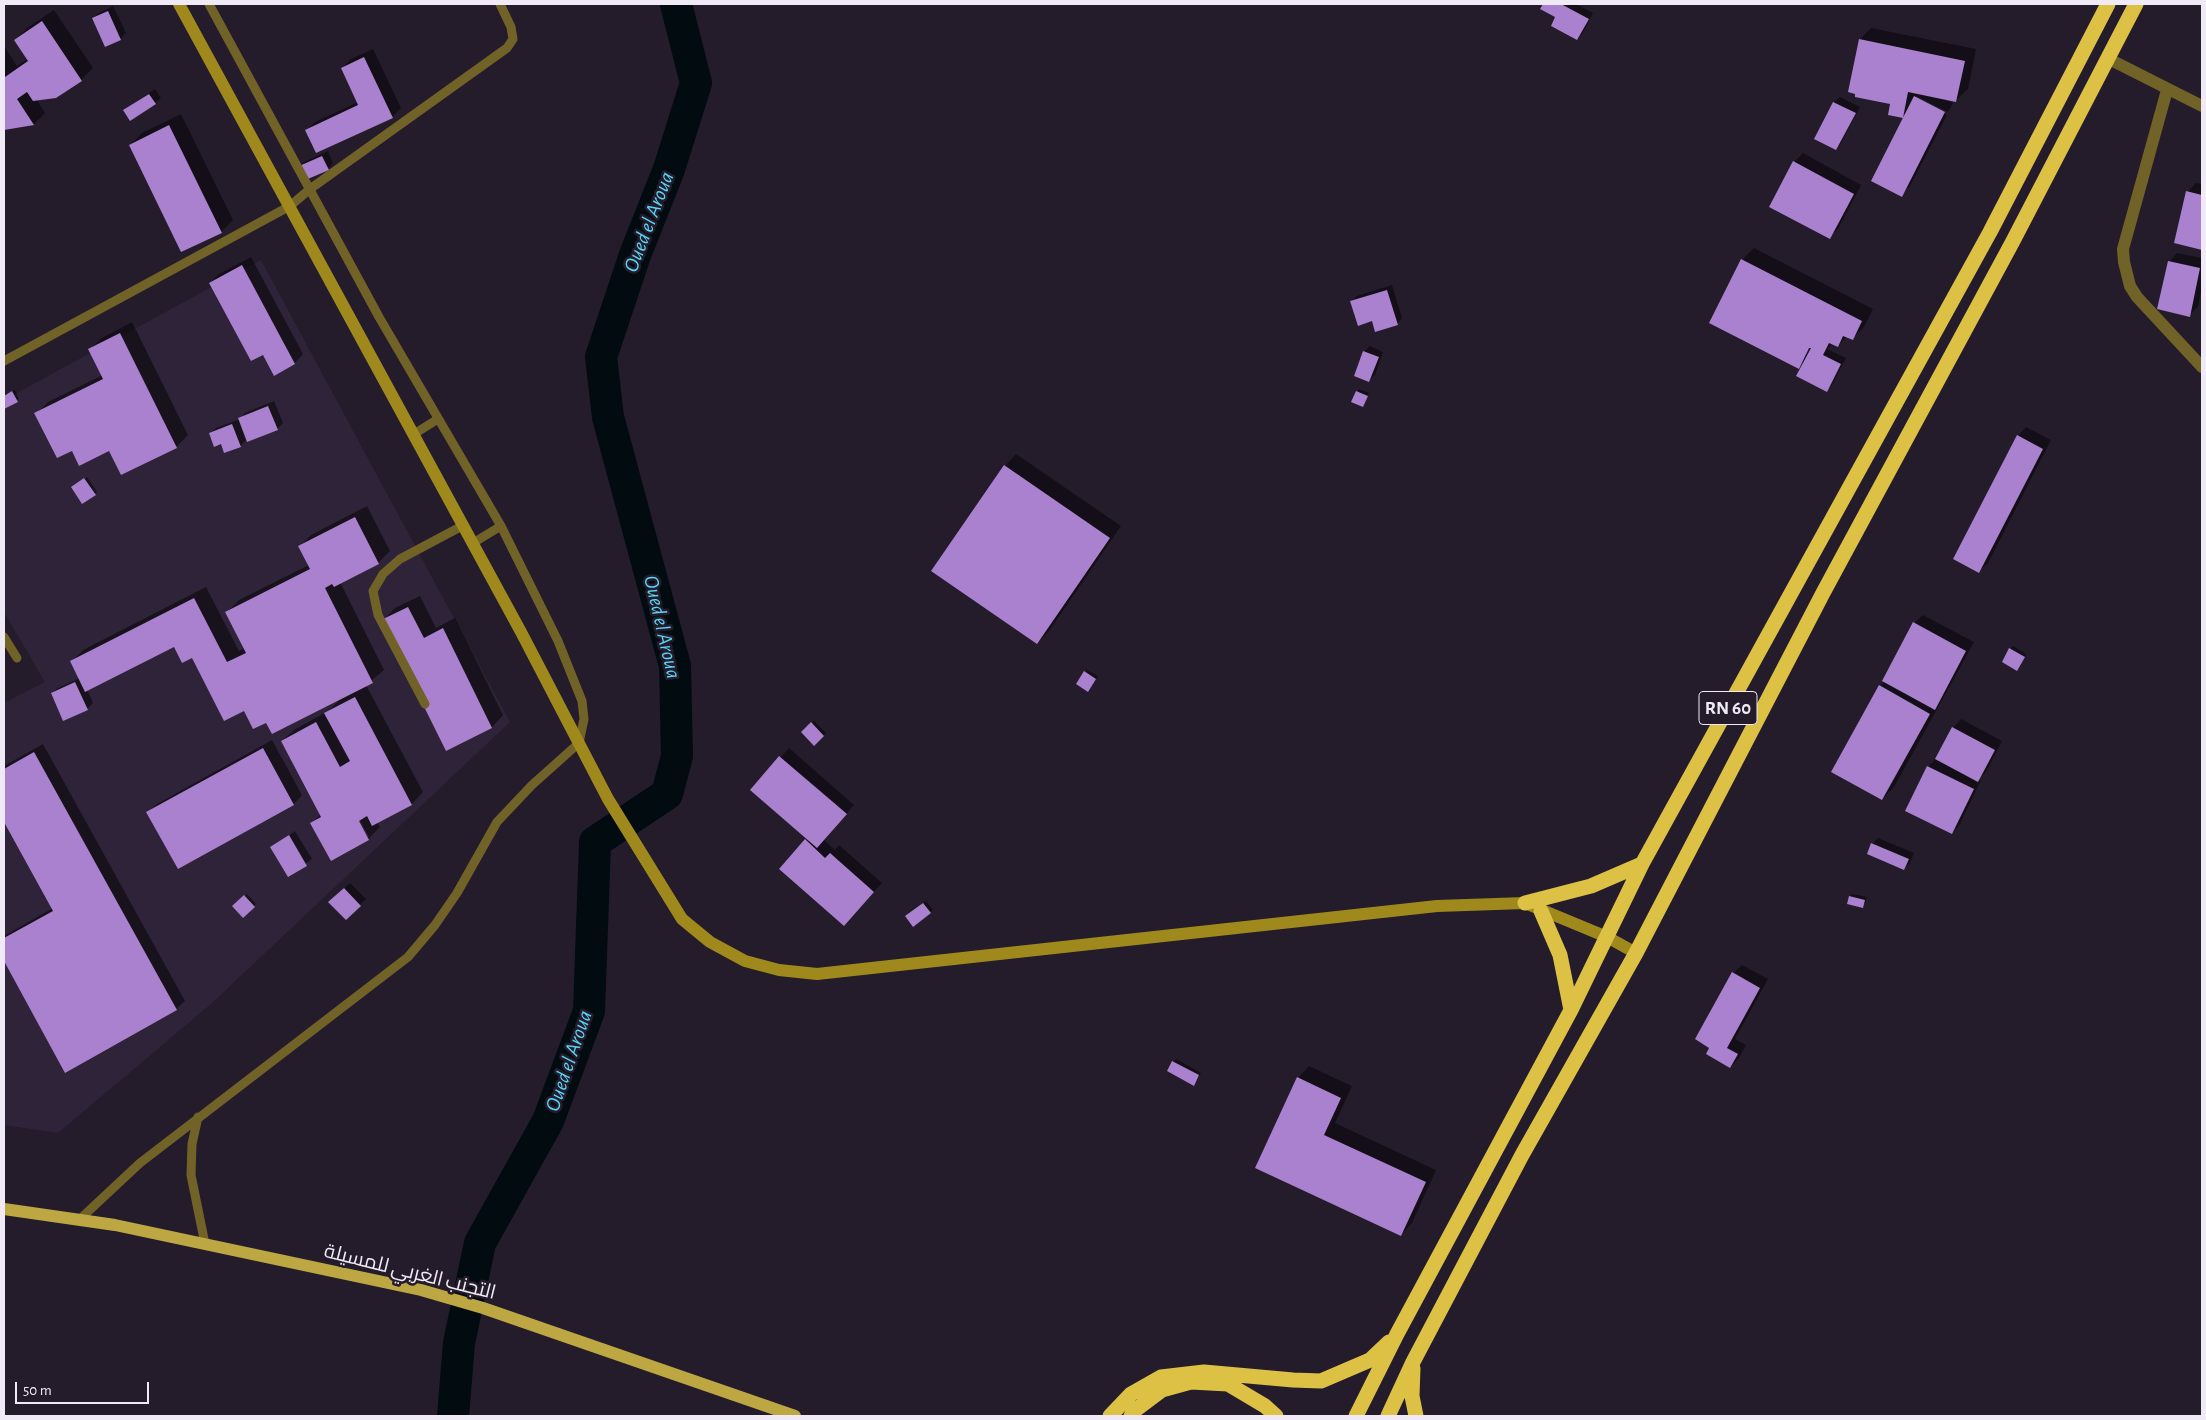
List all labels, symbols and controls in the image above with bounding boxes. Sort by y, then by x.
water label: Oued el Aroua [618,168,680,276]
water label: Oued el Aroua [638,573,686,681]
road number: RN 60 [1699,691,1757,724]
water label: Oued el Aroua [540,1007,598,1115]
street label: التجنب الغربي للمسيلة [322,1239,498,1305]
scale bar [18,1372,151,1404]
text: 50 m [23,1383,52,1398]

